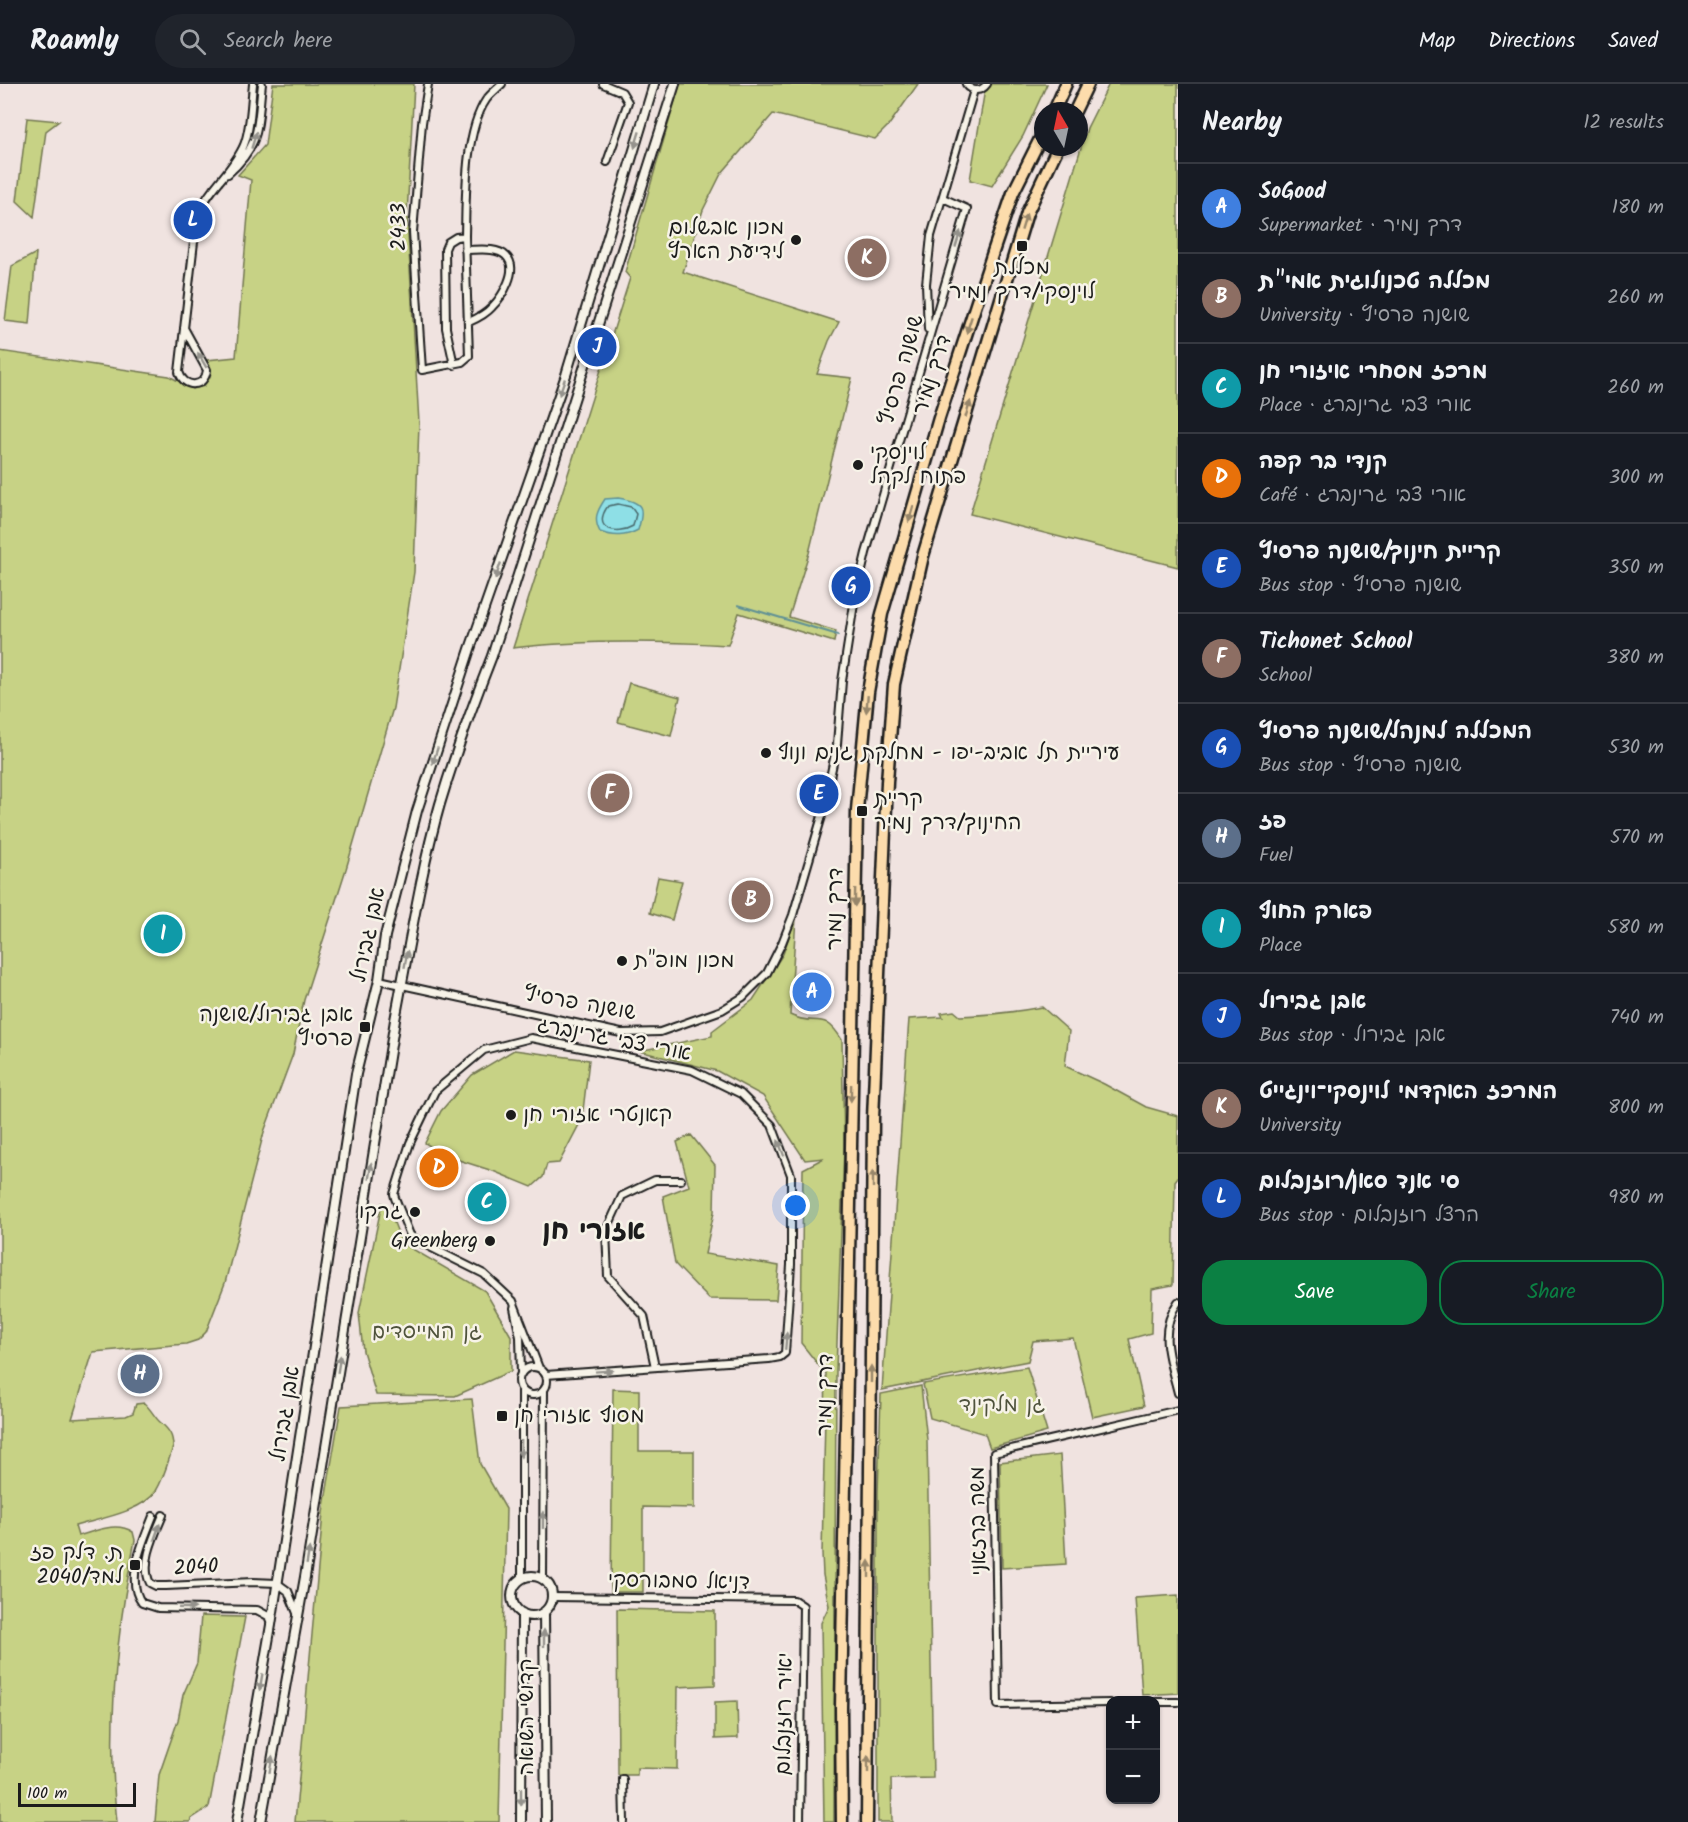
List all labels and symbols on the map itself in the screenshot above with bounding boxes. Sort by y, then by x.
north arrow [1034,102,1088,156]
one-way arrow [250,131,259,149]
one-way arrow [632,131,642,149]
pin: L [174,198,212,242]
street label: 2433 [383,203,416,251]
place label: מכון אבשלום לידיעת הארץ [668,212,785,269]
one-way arrow [1020,213,1029,231]
one-way arrow [954,230,963,248]
marker: מכון אבשלום לידיעת הארץ [789,233,803,247]
pin: K [848,236,886,280]
marker: מכללת לוינסקי/דרך נמיר [1015,239,1029,253]
place label: מכללת לוינסקי/דרך נמיר [949,252,1096,309]
street label: שושנה פרסיץ [871,311,933,429]
one-way arrow [964,316,974,334]
pin: J [578,324,616,370]
street label: דרך נמיר [905,331,961,419]
one-way arrow [196,352,207,368]
one-way arrow [556,378,566,396]
one-way arrow [964,400,973,418]
place label: לוינסקי פתוח לקהל [870,437,966,494]
marker: לוינסקי פתוח לקהל [851,458,865,472]
one-way arrow [906,505,915,523]
one-way arrow [493,562,503,580]
pin: G [832,564,870,608]
one-way arrow [862,694,871,713]
place label: עיריית תל אביב-יפו - מחלקת גנים ונוף [778,737,1120,770]
marker: עיריית תל אביב-יפו - מחלקת גנים ונוף [759,746,773,760]
one-way arrow [430,747,440,765]
pin: F [590,770,630,816]
pin: E [800,772,838,816]
place label: קריית החינוך/דרך נמיר [873,783,1022,840]
marker: קריית החינוך/דרך נמיר [855,804,869,818]
street label: דרך נמיר [819,867,853,951]
pin: B [732,878,771,922]
street label: אבן גבירול [343,884,395,986]
one-way arrow [851,889,860,908]
pin: I [144,912,182,956]
place label: מכון מופ"ת [633,945,734,978]
one-way arrow [402,949,411,968]
marker: מכון מופ"ת [615,954,629,968]
pin: A [792,970,832,1014]
street label: שושנה פרסיץ [521,978,639,1030]
place label: אבן גבירול/שושנה פרסיץ [199,999,353,1056]
street label: אורי צבי גרינברג [534,1009,694,1071]
marker: אבן גבירול/שושנה פרסיץ [358,1020,372,1034]
one-way arrow [846,1084,856,1103]
place label: קאנטרי אזורי חן [523,1099,672,1132]
marker: קאנטרי אזורי חן [504,1108,518,1122]
one-way arrow [775,1139,785,1157]
pin: D [420,1146,458,1190]
one-way arrow [365,1162,374,1181]
one-way arrow [868,1169,877,1188]
pin: C [468,1180,506,1224]
your location [781,1191,810,1220]
place label: גרקו [359,1196,403,1229]
marker: גרקו [408,1205,422,1219]
district label: אזורי חן [542,1210,646,1253]
place label: Greenberg [391,1225,478,1258]
marker: Greenberg [483,1234,497,1248]
park label: גן המייסדים [372,1316,482,1349]
one-way arrow [781,1331,791,1350]
pin: H [120,1352,160,1396]
street label: דרך נמיר [809,1353,843,1437]
one-way arrow [335,1354,344,1373]
street label: אבן גבירול [262,1364,310,1464]
one-way arrow [866,1364,876,1383]
one-way arrow [595,1366,614,1375]
park label: גן מלקינד [959,1389,1045,1422]
place label: מסוף אזורי חן [514,1400,645,1433]
marker: מסוף אזורי חן [495,1409,509,1423]
one-way arrow [517,1440,526,1459]
street label: משה ברזאני [962,1466,996,1576]
one-way arrow [538,1511,548,1530]
one-way arrow [152,1523,162,1541]
place label: ת. דלק פז למד/2040 [30,1537,124,1594]
one-way arrow [304,1547,313,1566]
street label: 2040 [173,1550,219,1586]
marker: ת. דלק פז למד/2040 [128,1558,142,1572]
one-way arrow [865,1559,874,1578]
street label: דניאל סמבורסקי [608,1564,750,1600]
one-way arrow [178,1603,197,1613]
one-way arrow [539,1628,549,1647]
street label: יאיר רוזנבלום [767,1652,803,1776]
street label: קדושי השואה [511,1659,544,1775]
one-way arrow [257,1673,266,1692]
one-way arrow [863,1754,873,1773]
one-way arrow [267,1755,276,1774]
scale bar [18,1780,136,1808]
one-way arrow [516,1788,526,1807]

